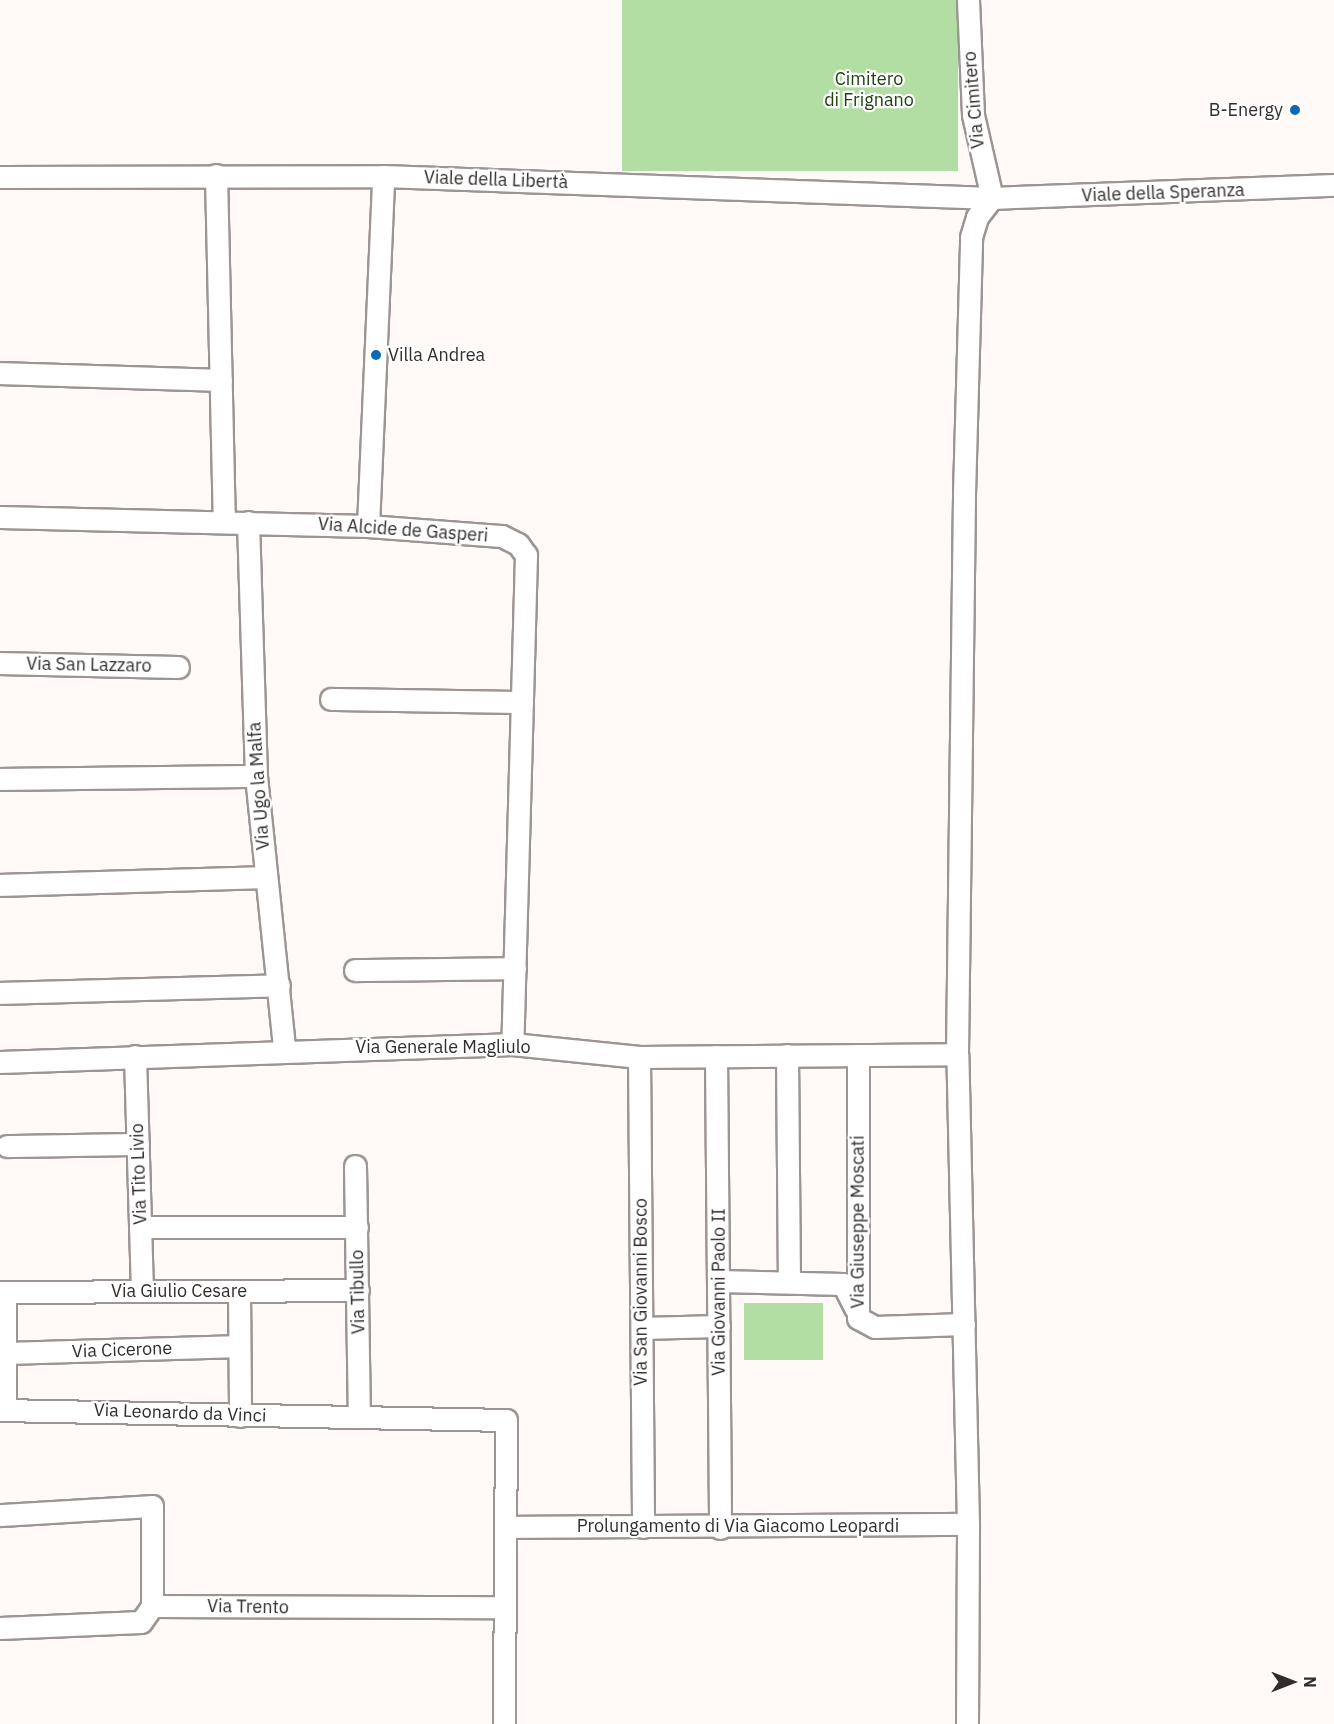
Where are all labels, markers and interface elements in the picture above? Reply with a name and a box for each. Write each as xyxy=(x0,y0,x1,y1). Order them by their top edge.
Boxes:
street label: Via Cimitero xyxy=(959,50,989,150)
park label: Cimitero di Frignano xyxy=(824,69,914,112)
place label: B-Energy xyxy=(1209,99,1283,121)
marker: B-Energy xyxy=(1288,103,1302,117)
street label: Viale della Libertà xyxy=(423,167,569,193)
street label: Viale della Speranza xyxy=(1081,179,1245,207)
place label: Villa Andrea xyxy=(388,344,485,366)
marker: Villa Andrea xyxy=(369,348,383,362)
street label: Via Alcide de Gasperi xyxy=(317,513,489,547)
street label: Via San Lazzaro xyxy=(26,653,152,677)
street label: Via Ugo la Malfa xyxy=(244,721,274,851)
street label: Via Generale Magliulo xyxy=(355,1036,531,1058)
street label: Via Tito Livio xyxy=(126,1123,152,1225)
street label: Via Giuseppe Moscati xyxy=(847,1135,869,1309)
street label: Via San Giovanni Bosco xyxy=(630,1198,652,1386)
street label: Via Giovanni Paolo II xyxy=(708,1208,730,1376)
street label: Via Tibullo xyxy=(346,1250,370,1334)
street label: Via Giulio Cesare xyxy=(111,1280,247,1302)
street label: Via Cicerone xyxy=(71,1337,173,1363)
street label: Via Leonardo da Vinci xyxy=(93,1399,267,1427)
street label: Prolungamento di Via Giacomo Leopardi xyxy=(577,1515,899,1537)
street label: Via Trento xyxy=(207,1595,289,1619)
north arrow xyxy=(1262,1652,1322,1712)
text: N xyxy=(1300,1676,1320,1688)

